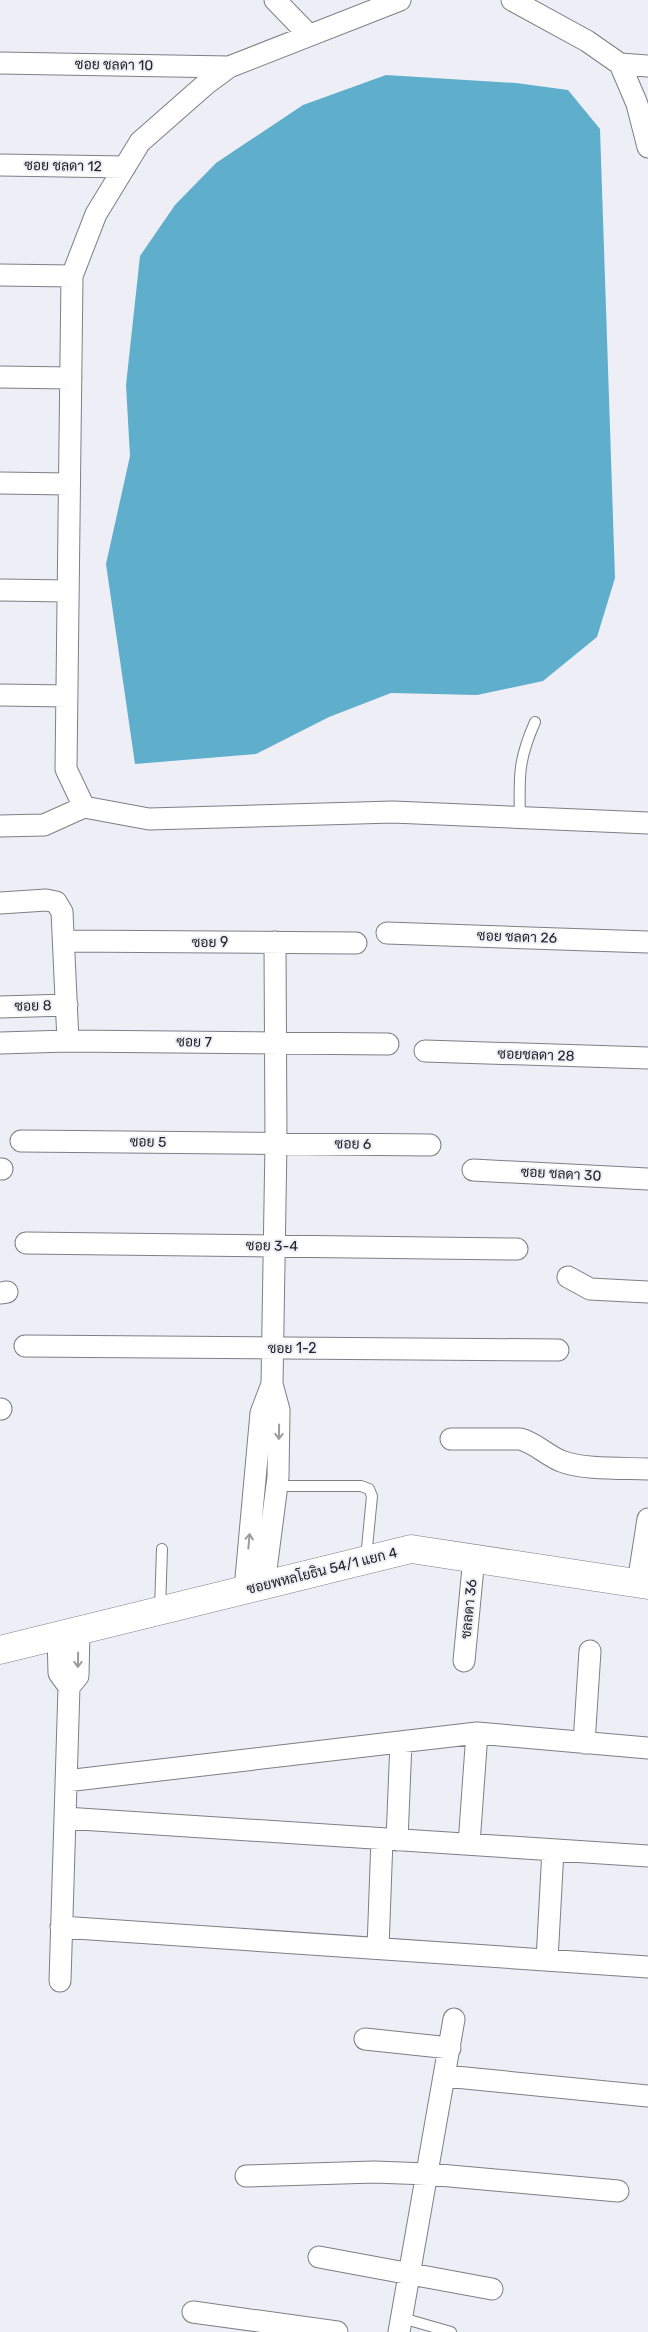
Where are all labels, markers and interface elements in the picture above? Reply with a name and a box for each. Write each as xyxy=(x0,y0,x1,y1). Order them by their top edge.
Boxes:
street label: ซอย ชลดา 10 xyxy=(75,56,153,74)
street label: ซอย ชลดา 12 xyxy=(24,157,102,175)
street label: ซอย ชลดา 26 xyxy=(477,927,557,947)
street label: ซอย 9 xyxy=(192,934,228,951)
street label: ซอย 8 xyxy=(14,997,52,1015)
street label: ซอย 7 xyxy=(176,1033,212,1051)
street label: ซอยชลดา 28 xyxy=(497,1045,575,1065)
street label: ซอย 5 xyxy=(130,1133,166,1151)
street label: ซอย 6 xyxy=(334,1135,372,1153)
street label: ซอย ชลดา 30 xyxy=(520,1163,602,1185)
street label: ซอย 3-4 xyxy=(246,1237,299,1255)
street label: ซอย 1-2 xyxy=(268,1340,316,1357)
one-way arrow xyxy=(274,1423,284,1439)
one-way arrow xyxy=(245,1533,254,1549)
street label: ซอยพหลโยธิน 54/1 แยก 4 xyxy=(245,1544,399,1598)
street label: ชลลดา 36 xyxy=(457,1578,481,1640)
one-way arrow xyxy=(73,1652,83,1668)

